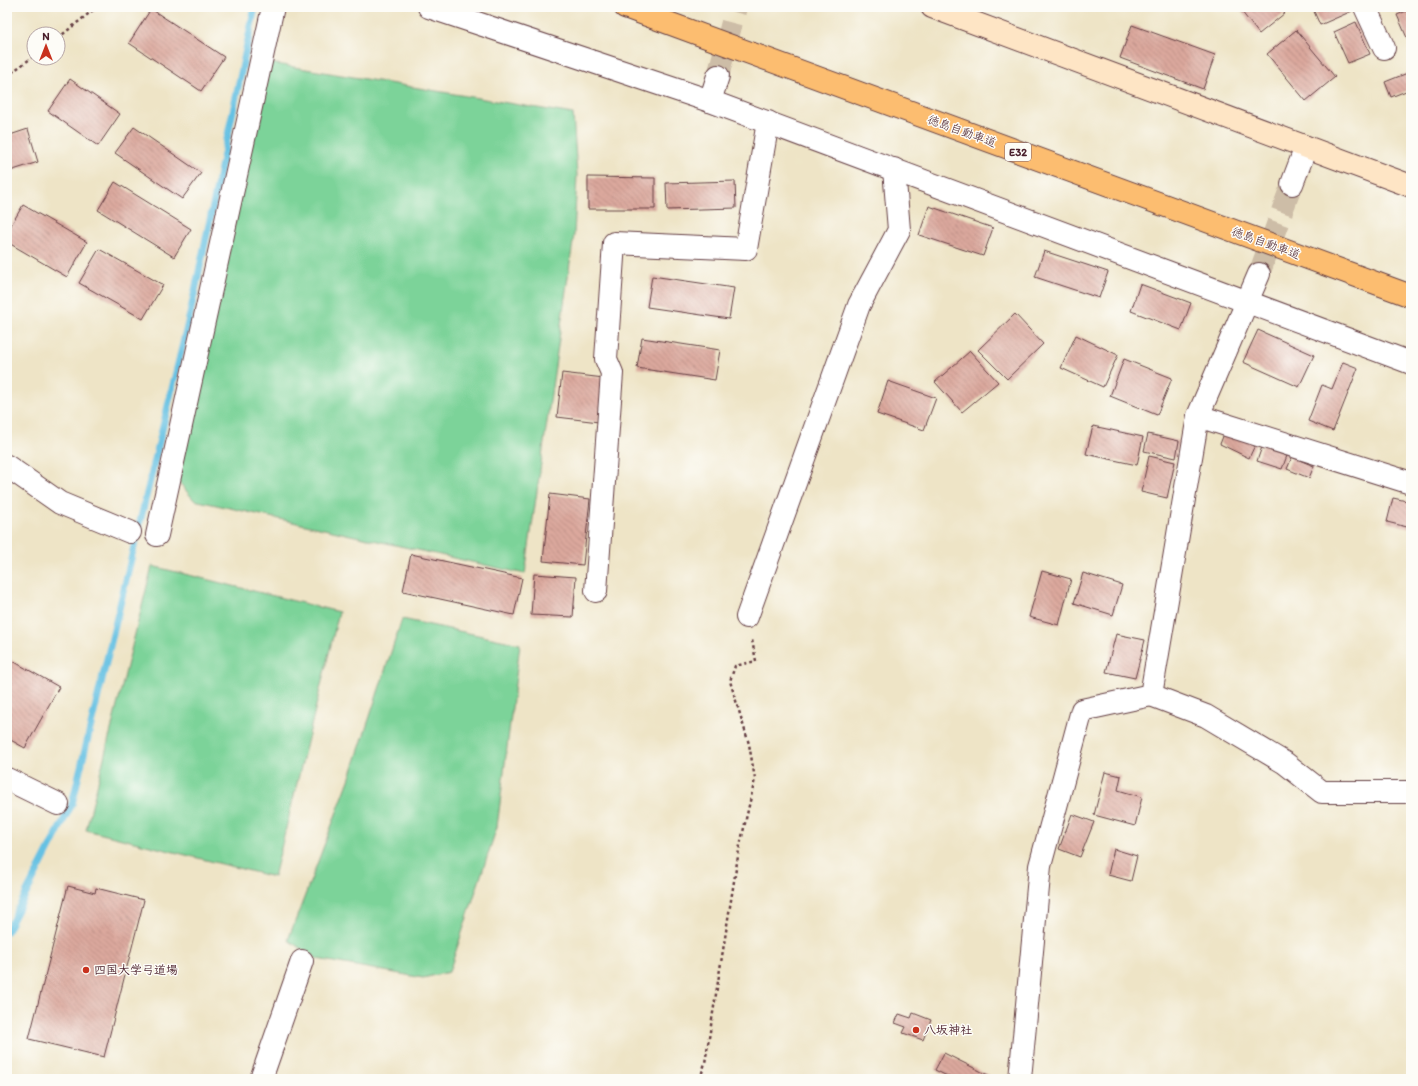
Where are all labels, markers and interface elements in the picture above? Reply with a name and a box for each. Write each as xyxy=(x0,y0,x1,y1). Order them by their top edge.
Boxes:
north arrow xyxy=(26,26,66,66)
text: N xyxy=(42,30,50,43)
street label: 徳島自動車道 xyxy=(926,112,998,150)
road number: E32 xyxy=(1005,143,1031,161)
street label: 徳島自動車道 xyxy=(1230,224,1302,262)
place label: 四国大学弓道場 xyxy=(94,963,178,977)
marker: 四国大学弓道場 xyxy=(81,965,91,975)
place label: 八坂神社 xyxy=(924,1023,972,1037)
marker: 八坂神社 xyxy=(911,1025,921,1035)

